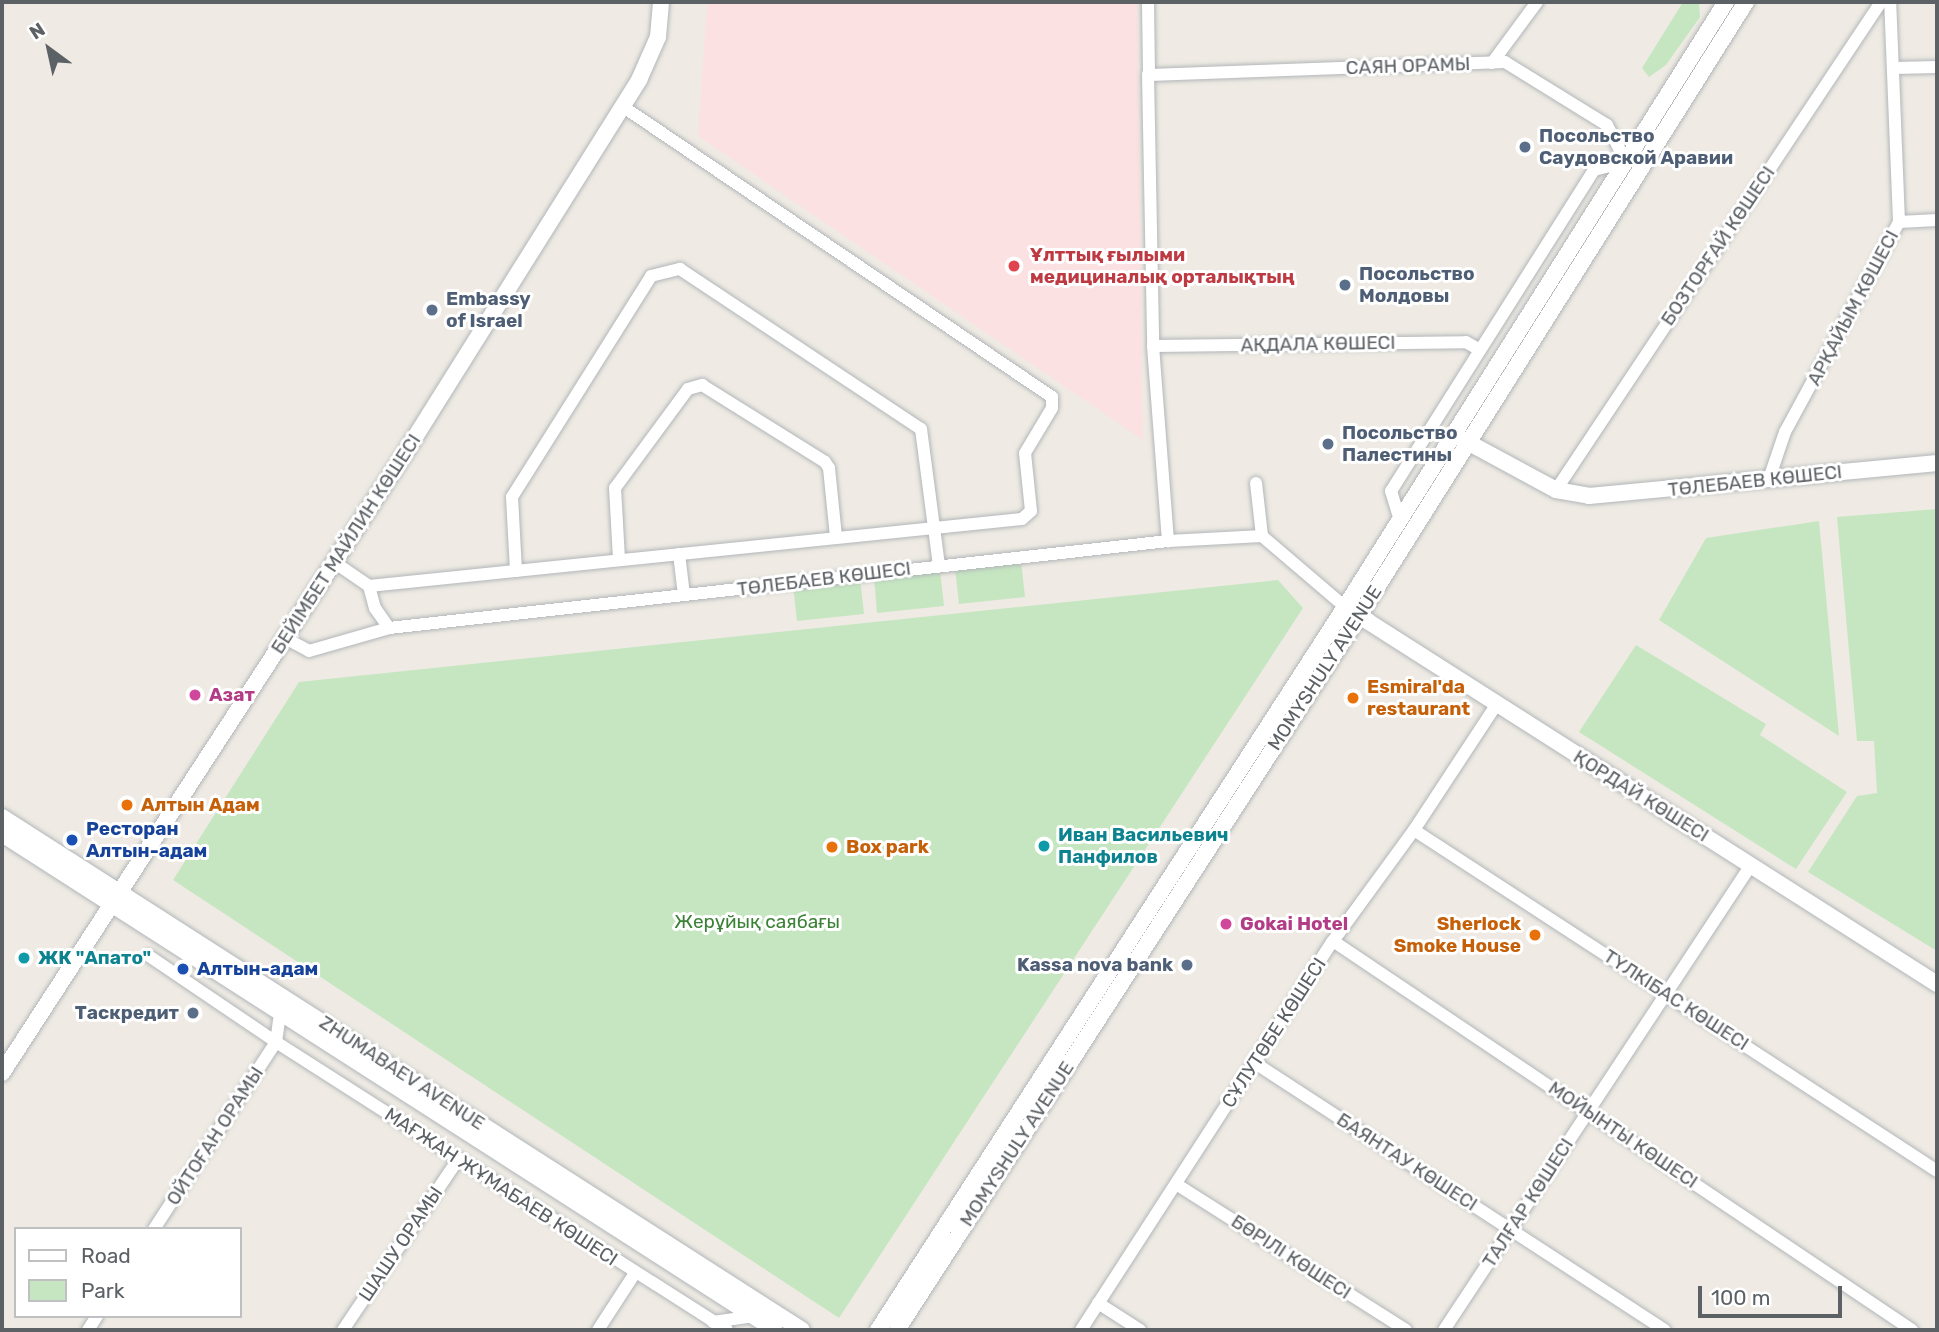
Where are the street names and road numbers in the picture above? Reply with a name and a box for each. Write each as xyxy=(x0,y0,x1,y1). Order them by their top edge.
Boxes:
street label: САЯН ОРАМЫ xyxy=(1345,52,1471,80)
street label: БОЗТОРҒАЙ КӨШЕСІ xyxy=(1656,162,1780,330)
street label: АРҚАЙЫМ КӨШЕСІ xyxy=(1802,227,1904,389)
street label: АҚДАЛА КӨШЕСІ xyxy=(1240,331,1396,357)
street label: БЕЙІМБЕТ МАЙЛИН КӨШЕСІ xyxy=(266,430,426,658)
street label: ТӨЛЕБАЕВ КӨШЕСІ xyxy=(1667,461,1843,501)
street label: ТӨЛЕБАЕВ КӨШЕСІ xyxy=(736,557,912,601)
street label: MOMYSHULY AVENUE xyxy=(1263,581,1387,755)
street label: ҚОРДАЙ КӨШЕСІ xyxy=(1569,745,1713,847)
street label: ТҮЛКІБАС КӨШЕСІ xyxy=(1599,945,1753,1055)
street label: СҰЛУТӨБЕ КӨШЕСІ xyxy=(1217,954,1331,1112)
street label: ZHUMABAEV AVENUE xyxy=(315,1011,489,1135)
street label: MOMYSHULY AVENUE xyxy=(955,1057,1079,1231)
street label: ОЙТОҒАН ОРАМЫ xyxy=(162,1062,268,1210)
street label: МОЙЫНТЫ КӨШЕСІ xyxy=(1544,1077,1702,1193)
street label: МАҒЖАН ЖҰМАБАЕВ КӨШЕСІ xyxy=(380,1103,622,1271)
street label: БАЯНТАУ КӨШЕСІ xyxy=(1332,1108,1482,1216)
street label: ТАЛҒАР КӨШЕСІ xyxy=(1478,1134,1578,1272)
street label: ШАШУ ОРАМЫ xyxy=(354,1182,448,1306)
street label: БӨРІЛІ КӨШЕСІ xyxy=(1227,1210,1355,1304)

